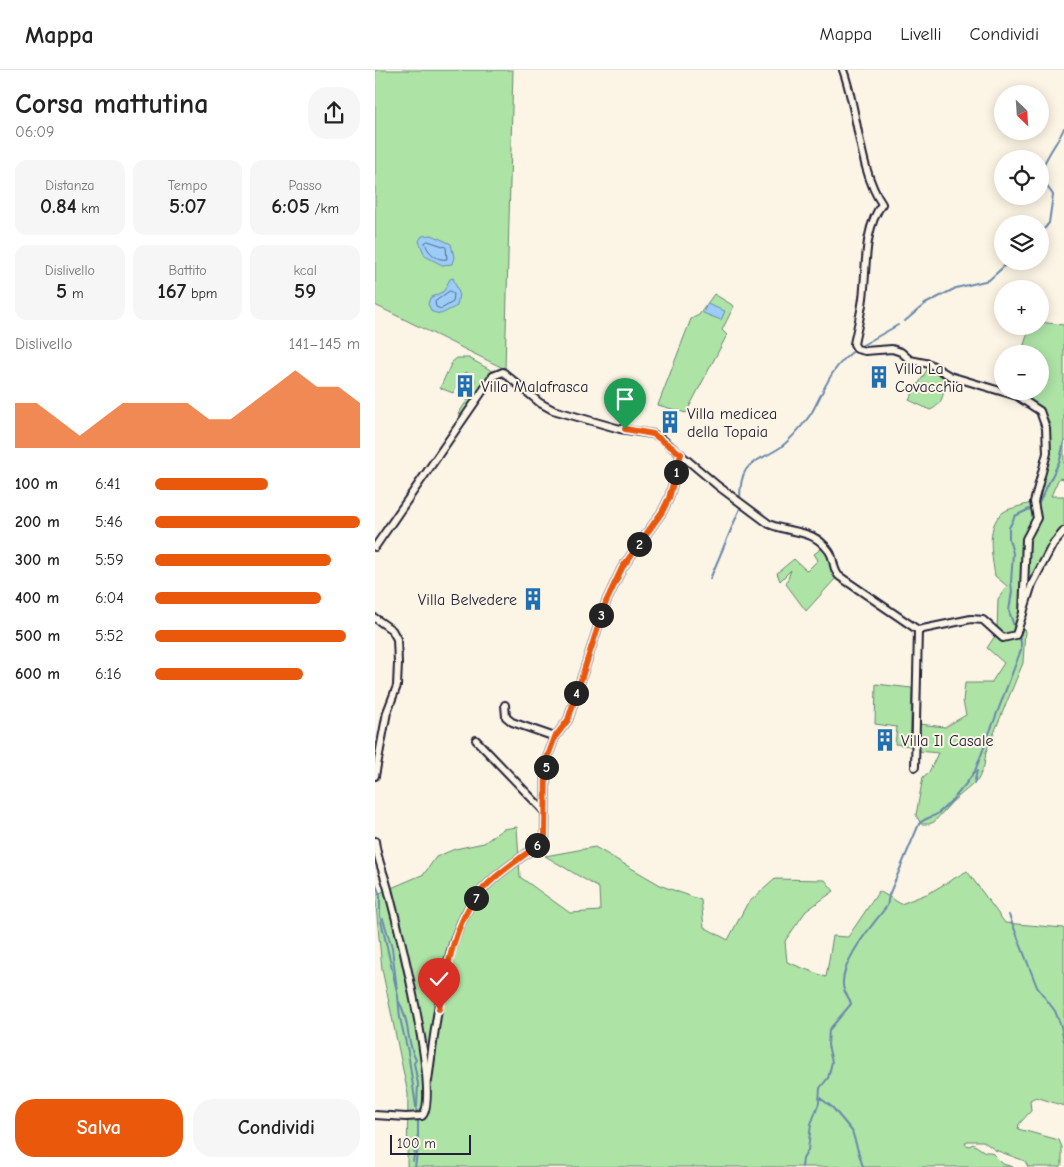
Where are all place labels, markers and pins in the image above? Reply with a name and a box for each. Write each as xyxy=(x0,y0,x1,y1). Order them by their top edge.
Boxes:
place label: Villa La Covacchia xyxy=(895,360,964,396)
building icon: Villa La Covacchia xyxy=(866,364,892,390)
building icon: Villa Malafrasca xyxy=(452,373,478,399)
place label: Villa Malafrasca xyxy=(481,378,589,396)
pin xyxy=(604,378,646,429)
place label: Villa medicea della Topaia xyxy=(687,405,777,441)
building icon: Villa medicea della Topaia xyxy=(657,409,683,435)
pin: 1 xyxy=(663,460,689,484)
pin: 2 xyxy=(627,532,651,556)
building icon: Villa Belvedere xyxy=(520,586,546,612)
place label: Villa Belvedere xyxy=(418,591,517,609)
pin: 3 xyxy=(589,602,613,628)
pin: 4 xyxy=(563,680,589,706)
building icon: Villa Il Casale xyxy=(872,727,898,753)
place label: Villa Il Casale xyxy=(901,732,993,750)
pin: 5 xyxy=(533,754,559,780)
pin: 6 xyxy=(525,832,549,858)
pin: 7 xyxy=(463,886,489,910)
pin xyxy=(418,958,460,1009)

